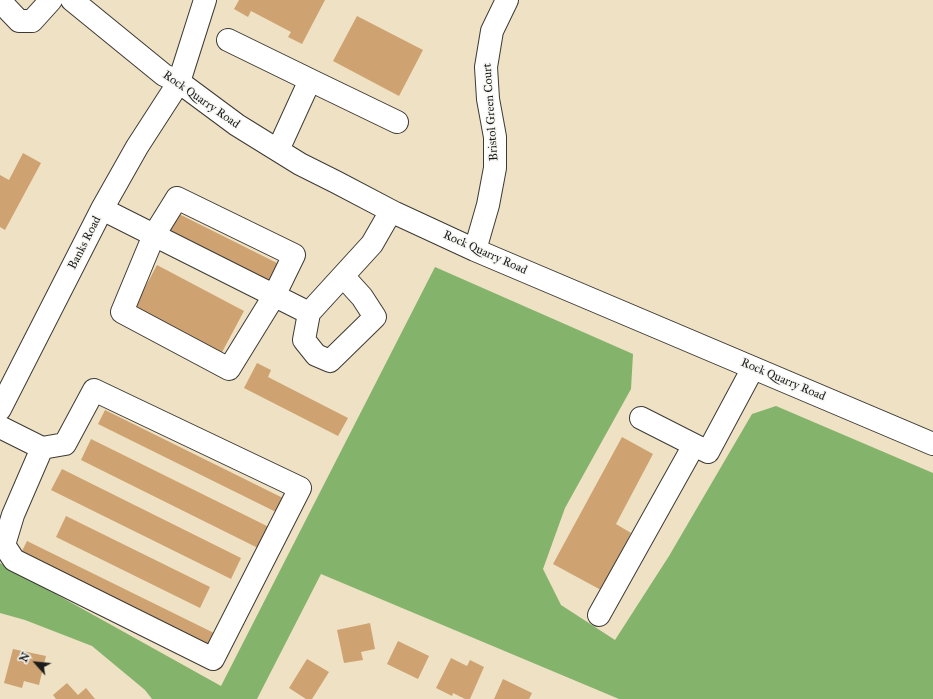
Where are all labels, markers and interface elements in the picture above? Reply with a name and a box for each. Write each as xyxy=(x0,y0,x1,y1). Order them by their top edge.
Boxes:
street label: Bristol Green Court xyxy=(480,63,502,161)
street label: Rock Quarry Road xyxy=(160,68,242,132)
street label: Banks Road xyxy=(66,214,104,272)
street label: Rock Quarry Road xyxy=(441,228,529,278)
street label: Rock Quarry Road xyxy=(739,356,827,404)
north arrow xyxy=(16,643,56,683)
text: N xyxy=(17,650,33,664)

